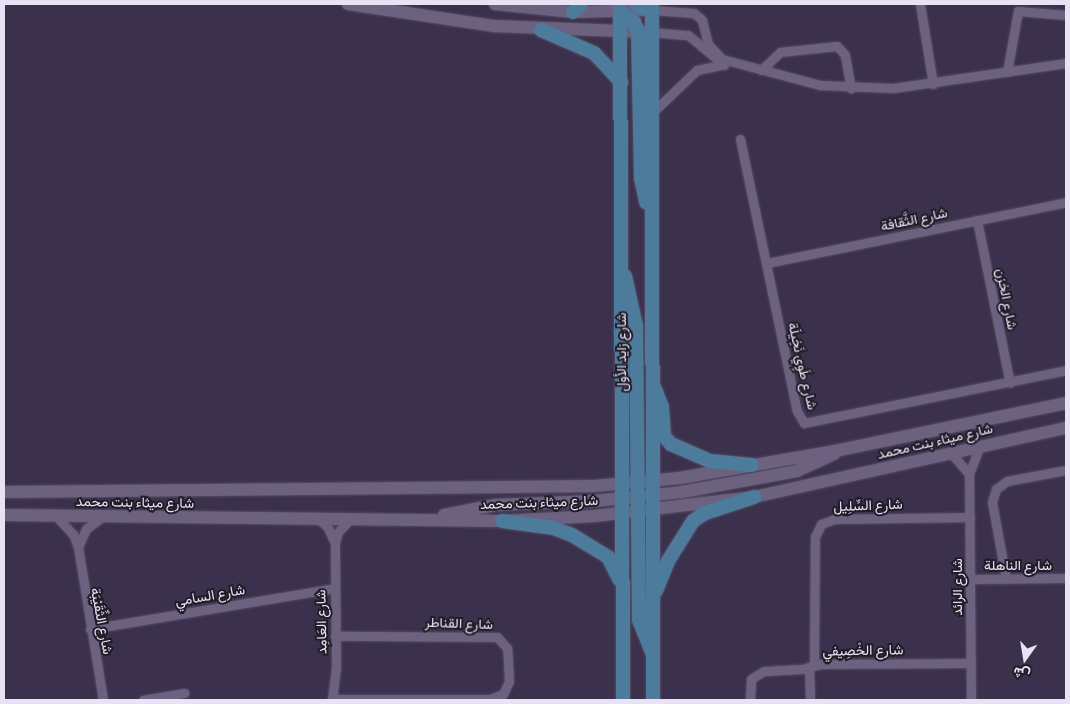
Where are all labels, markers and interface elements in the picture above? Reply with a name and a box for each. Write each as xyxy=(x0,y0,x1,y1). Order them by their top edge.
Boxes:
street label: شارع الثَّقافة xyxy=(879,204,949,234)
street label: شارع الخزن xyxy=(993,267,1021,331)
street label: شارع زايد الأول xyxy=(613,312,629,392)
street label: شارع طَوِي نَخِيلَة xyxy=(785,321,821,411)
street label: شارع ميثاء بنت محمد xyxy=(876,420,994,462)
street label: شارع ميثاء بنت محمد xyxy=(480,492,598,512)
street label: شارع ميثاء بنت محمد xyxy=(76,493,194,511)
street label: شارع السِّلِيل xyxy=(833,495,903,515)
street label: شارع الناهلة xyxy=(984,557,1052,573)
street label: شارع الرائد xyxy=(949,558,965,616)
street label: شارع السامي xyxy=(174,581,246,609)
street label: شارع الثِّقَيْبَة xyxy=(87,586,117,656)
street label: شارع العَامِد xyxy=(312,589,330,655)
street label: شارع القناطر xyxy=(425,613,493,633)
north arrow xyxy=(1000,634,1050,684)
street label: شارع الخْصِيفي xyxy=(822,641,904,659)
text: ش xyxy=(1011,664,1032,684)

